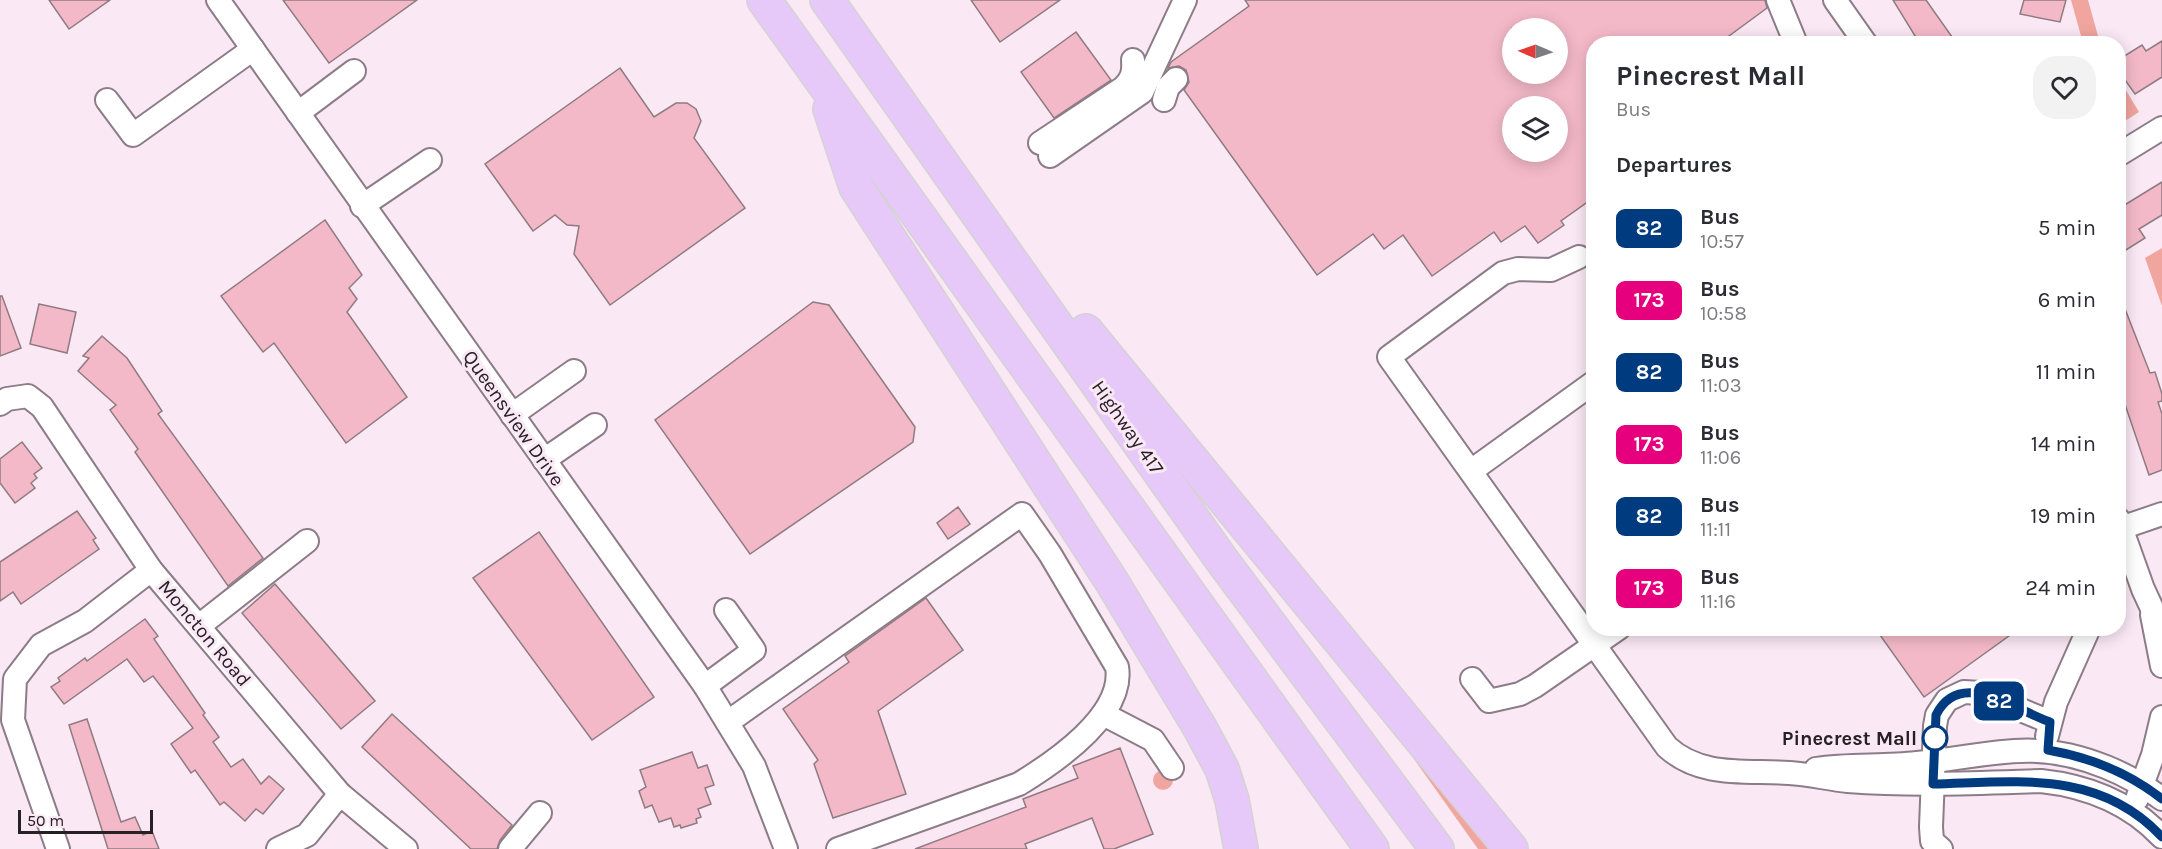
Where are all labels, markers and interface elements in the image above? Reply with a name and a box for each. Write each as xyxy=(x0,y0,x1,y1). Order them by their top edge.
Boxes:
north arrow xyxy=(1502,18,1568,84)
map controls xyxy=(1502,18,1568,162)
button: heart xyxy=(2033,56,2096,119)
text: Pinecrest Mall xyxy=(1616,59,1805,92)
button: layers xyxy=(1502,96,1568,162)
text: Bus xyxy=(1616,98,1651,121)
text: Departures xyxy=(1616,152,1732,178)
text: Bus xyxy=(1700,204,1740,230)
text: 5 min xyxy=(2038,215,2096,241)
text: 82 xyxy=(1636,216,1662,240)
text: 10:57 xyxy=(1700,230,1744,253)
text: Bus xyxy=(1700,276,1740,302)
text: 6 min xyxy=(2038,287,2096,313)
text: 173 xyxy=(1634,288,1665,312)
text: 10:58 xyxy=(1700,302,1747,325)
street label: Queensview Drive xyxy=(458,346,569,491)
text: Bus xyxy=(1700,348,1740,374)
text: 11 min xyxy=(2036,359,2096,385)
text: 82 xyxy=(1636,360,1662,384)
text: 11:03 xyxy=(1700,374,1742,397)
street label: Highway 417 xyxy=(1087,376,1169,479)
text: Bus xyxy=(1700,420,1740,446)
text: 14 min xyxy=(2031,431,2096,457)
text: 173 xyxy=(1634,432,1665,456)
text: 11:06 xyxy=(1700,446,1741,469)
text: Bus xyxy=(1700,492,1740,518)
text: 19 min xyxy=(2030,503,2096,529)
text: 82 xyxy=(1636,504,1662,528)
text: 11:11 xyxy=(1700,518,1731,541)
text: Bus xyxy=(1700,564,1740,590)
text: 24 min xyxy=(2025,575,2096,601)
street label: Moncton Road xyxy=(154,576,256,691)
text: 173 xyxy=(1634,576,1665,600)
text: 11:16 xyxy=(1700,590,1736,613)
line badge: 82 xyxy=(1972,682,2026,720)
text: 82 xyxy=(1986,689,2012,713)
marker: Pinecrest Mall xyxy=(1922,725,1948,751)
place label: Pinecrest Mall xyxy=(1782,727,1917,750)
scale bar xyxy=(18,807,153,834)
text: 50 m xyxy=(27,811,64,830)

